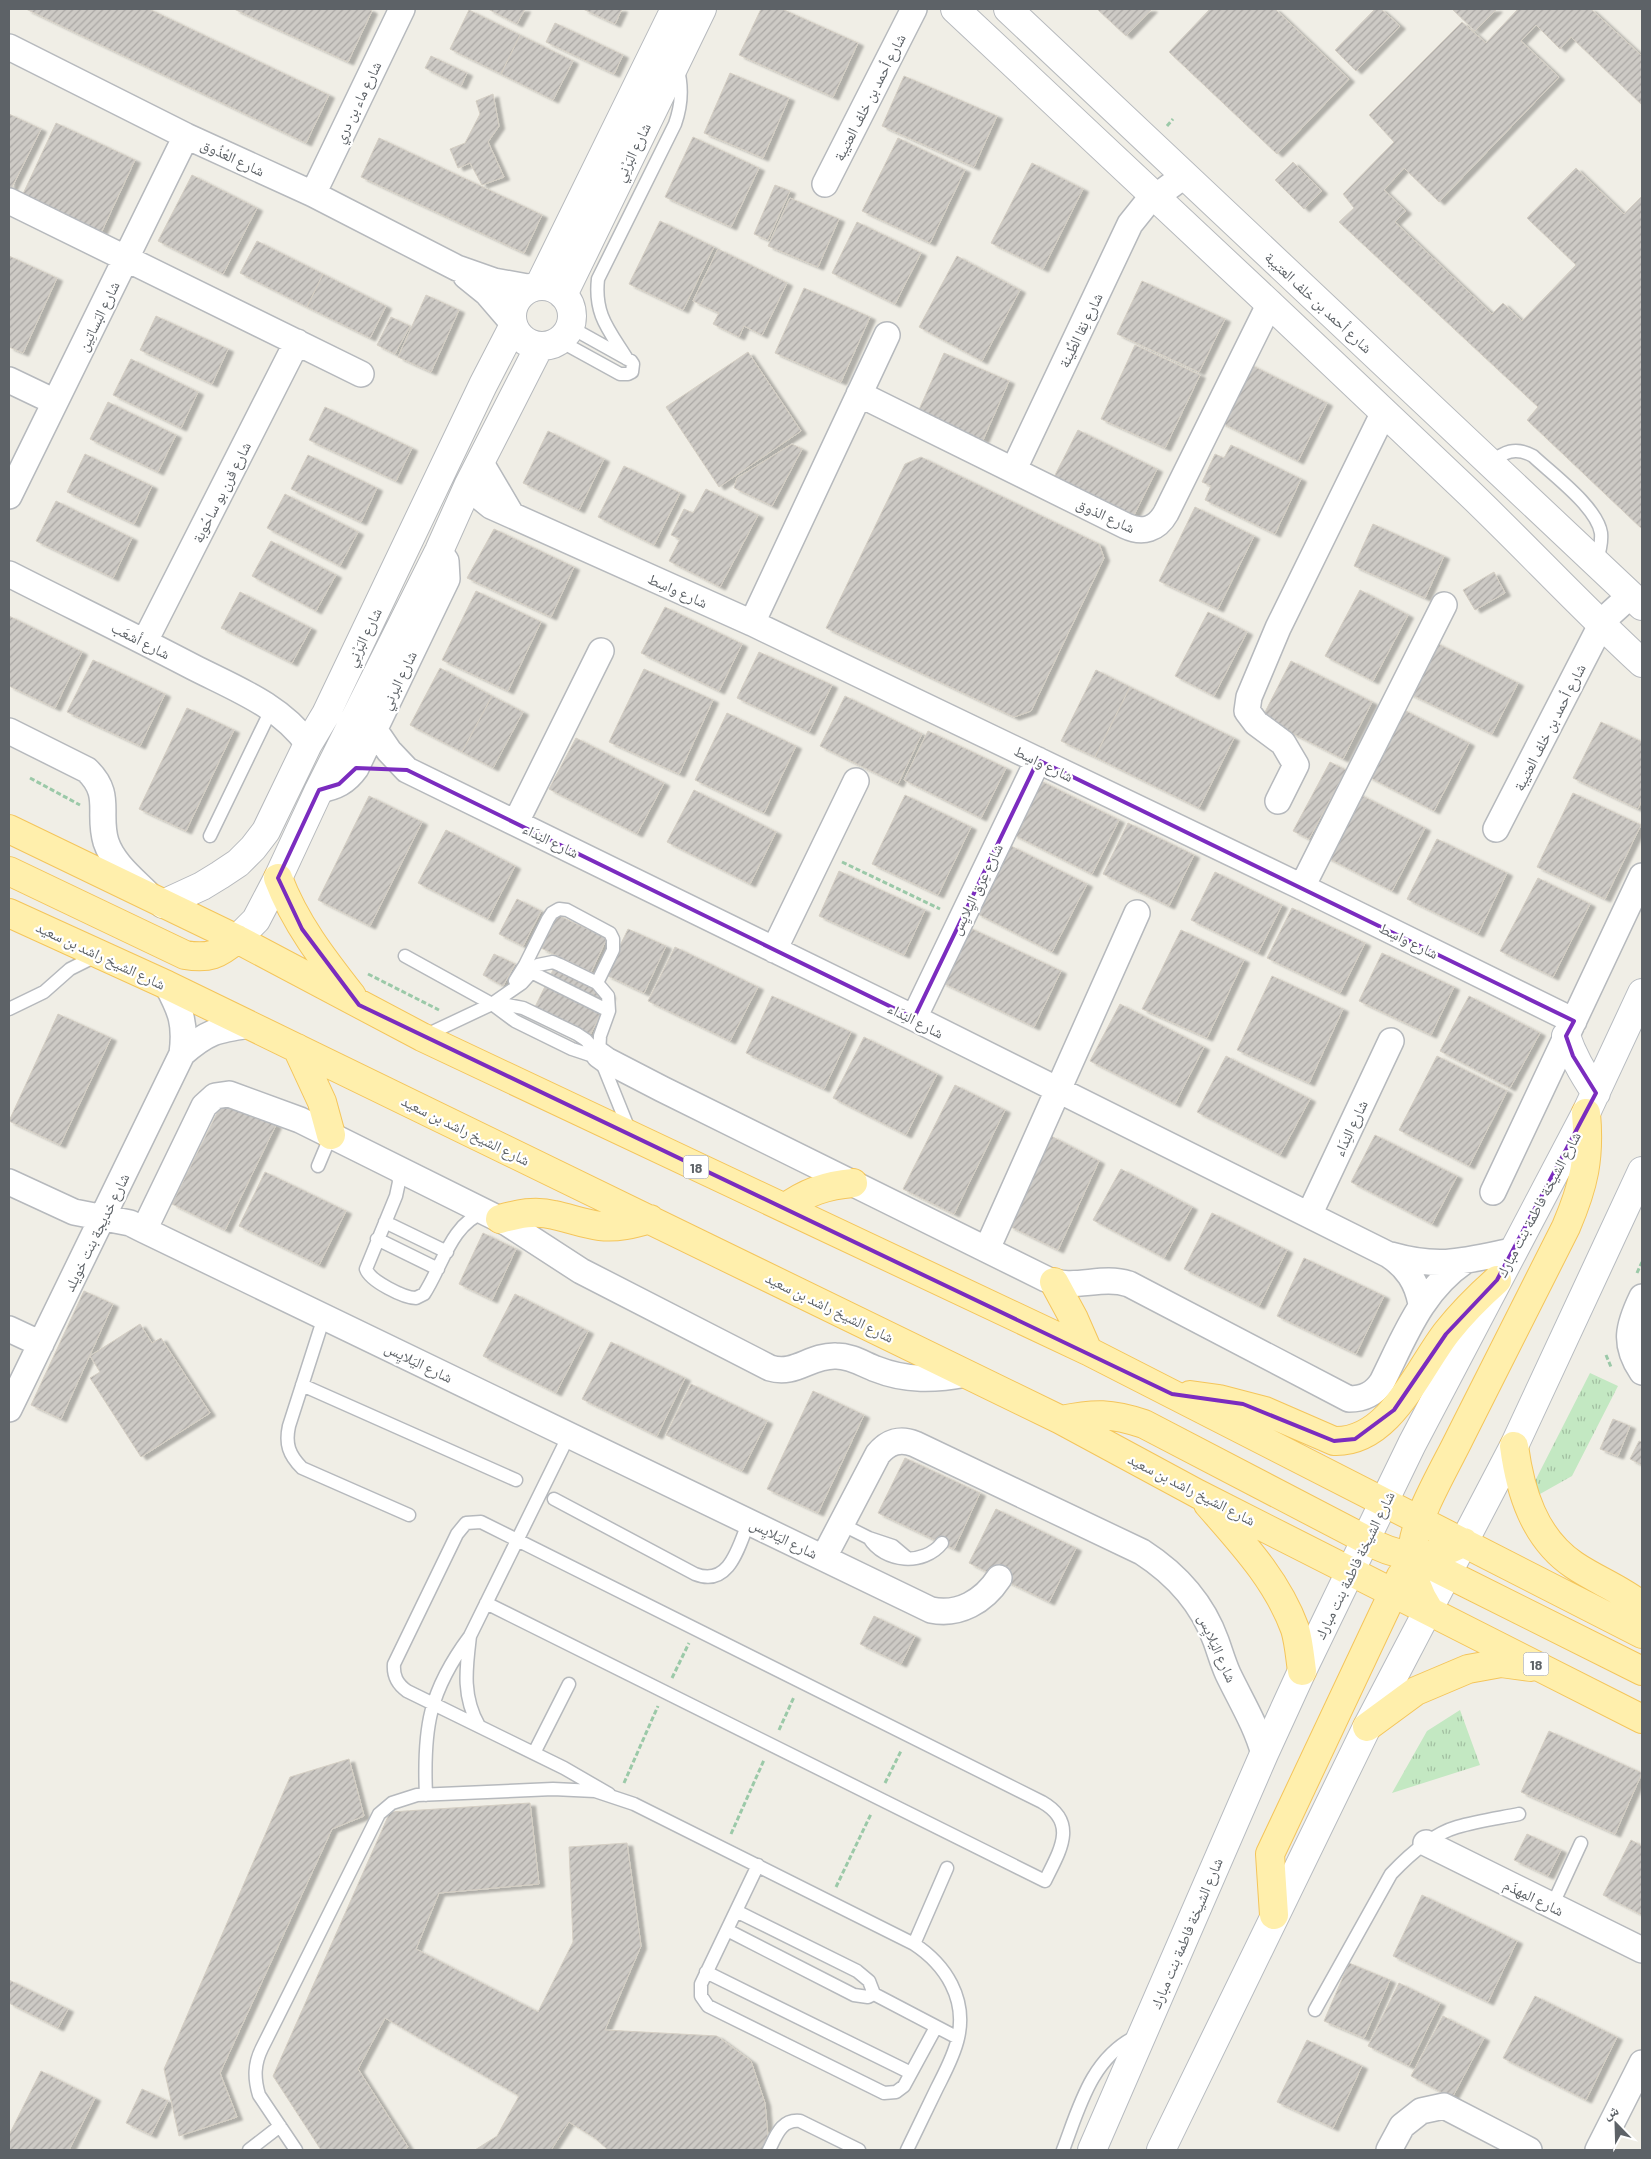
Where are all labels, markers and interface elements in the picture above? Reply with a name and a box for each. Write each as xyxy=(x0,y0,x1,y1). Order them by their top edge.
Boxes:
street label: شارع أحمد بن خلف العتيبة xyxy=(829,30,911,164)
street label: شارع ماء بن دري xyxy=(329,58,388,148)
street label: شارع البَرْنِي xyxy=(610,120,657,186)
street label: شارع العُذُوق xyxy=(197,134,268,181)
street label: شارع أحمد بن خلف العتيبة xyxy=(1260,248,1377,358)
street label: شارع البَساتِين xyxy=(73,278,125,355)
street label: شارع نِقا الطِّينة xyxy=(1054,290,1108,371)
street label: شارع قرن بو ساحُوبة xyxy=(188,438,256,546)
street label: شارع الذوق xyxy=(1073,494,1138,538)
street label: شارع واسِط xyxy=(644,569,711,613)
street label: شارع البَرْنِي xyxy=(341,605,388,671)
street label: شارع أشعَب xyxy=(108,618,173,664)
street label: شارع البرني xyxy=(376,648,423,714)
street label: شارع أحمد بن خلف العتيبة xyxy=(1509,660,1591,794)
street label: شارع واسِط xyxy=(1011,741,1077,787)
street label: شارع النِدَاء xyxy=(519,819,582,863)
street label: شارع عِرق اليِلايِس xyxy=(946,840,1009,939)
street label: شارع الشيخ راشد بن سعيد xyxy=(33,917,169,995)
street label: شارع واسِط xyxy=(1376,918,1442,964)
street label: شارع النِدَاء xyxy=(884,998,947,1043)
street label: شارع الشيخ راشد بن سعيد xyxy=(398,1091,533,1171)
street label: شارع النِدَاء xyxy=(1329,1097,1373,1160)
street label: شارع الشيخة فاطمة بنت مبارك xyxy=(1492,1128,1586,1281)
road number: 18 xyxy=(684,1156,708,1178)
street label: شارع خديجة بنت خويلد xyxy=(60,1170,134,1295)
street label: شارع الشيخ راشد بن سعيد xyxy=(762,1268,897,1348)
street label: شارع اليَلايِس xyxy=(381,1338,456,1389)
street label: شارع الشيخ راشد بن سعيد xyxy=(1124,1449,1259,1531)
street label: شارع الشيخة فاطمة بنت مبارك xyxy=(1310,1488,1400,1643)
street label: شارع اليَلايِس xyxy=(746,1514,821,1565)
street label: شارع اليَلايِس xyxy=(1192,1611,1241,1686)
road number: 18 xyxy=(1524,1652,1548,1676)
street label: شارع الشيخة فاطمة بنت مبارك xyxy=(1146,1855,1228,2012)
street label: شارع المِهذَم xyxy=(1500,1875,1567,1921)
north arrow xyxy=(1591,2099,1641,2149)
text: ش xyxy=(1601,2101,1621,2123)

